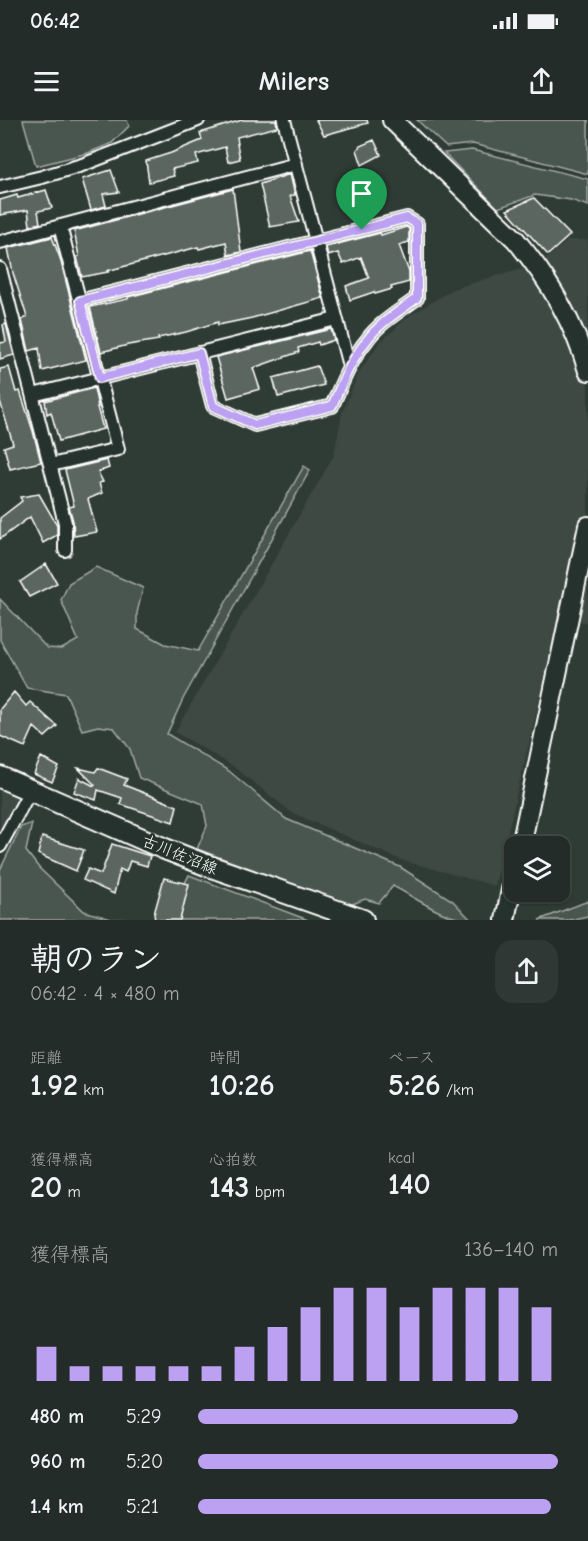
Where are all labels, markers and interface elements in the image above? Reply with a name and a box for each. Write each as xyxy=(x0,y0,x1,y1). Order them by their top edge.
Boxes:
text: 06:42 xyxy=(30,8,80,34)
icon: menu xyxy=(30,65,63,98)
icon: share xyxy=(525,65,558,98)
text: Milers xyxy=(259,66,329,97)
pin xyxy=(336,168,387,230)
icon: arrive xyxy=(345,177,378,210)
street label: 古川佐沼線 xyxy=(139,832,220,878)
map controls xyxy=(504,836,570,902)
button: layers xyxy=(504,836,570,902)
text: 朝のラン xyxy=(30,940,162,978)
button: share xyxy=(495,940,558,1003)
text: 06:42 · 4 × 480 m xyxy=(30,982,180,1005)
text: 距離 xyxy=(30,1049,62,1067)
text: 時間 xyxy=(209,1049,241,1067)
text: ペース xyxy=(388,1049,435,1067)
text: 1.92 xyxy=(30,1068,78,1103)
text: 10:26 xyxy=(209,1068,275,1103)
text: 5:26 xyxy=(388,1068,441,1103)
text: km xyxy=(78,1081,104,1099)
text: /km xyxy=(441,1081,474,1099)
text: kcal xyxy=(388,1149,415,1167)
text: 獲得標高 xyxy=(30,1151,94,1169)
text: 心拍数 xyxy=(209,1151,257,1169)
text: 140 xyxy=(388,1167,431,1202)
text: 20 xyxy=(30,1170,62,1205)
text: 143 xyxy=(209,1170,249,1205)
text: m xyxy=(62,1183,81,1201)
text: bpm xyxy=(249,1183,285,1201)
text: 136–140 m xyxy=(464,1238,558,1261)
text: 獲得標高 xyxy=(30,1243,110,1266)
text: 480 m xyxy=(30,1405,84,1428)
text: 5:29 xyxy=(126,1405,162,1428)
text: 960 m xyxy=(30,1450,85,1473)
text: 5:20 xyxy=(126,1450,163,1473)
text: 1.4 km xyxy=(30,1495,84,1518)
text: 5:21 xyxy=(126,1495,159,1518)

